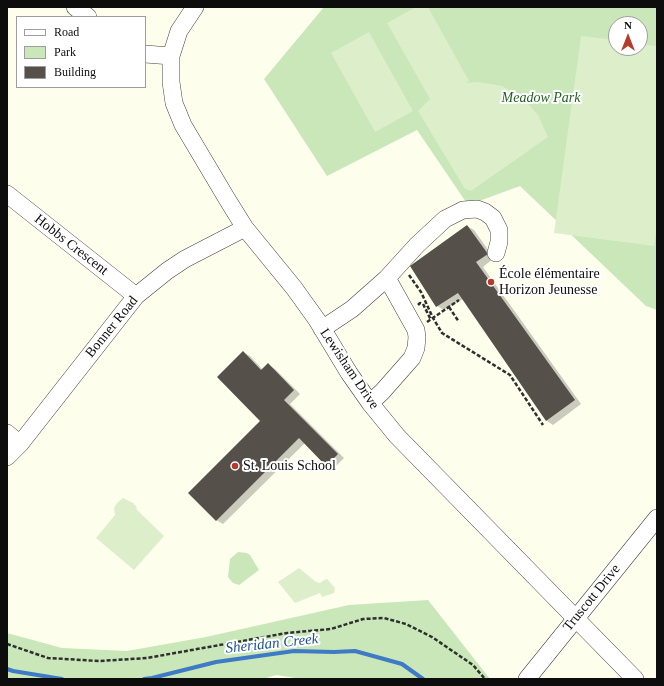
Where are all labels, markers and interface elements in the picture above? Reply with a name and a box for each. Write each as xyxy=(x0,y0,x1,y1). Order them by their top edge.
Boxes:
legend xyxy=(16,16,146,88)
north arrow xyxy=(608,16,648,56)
text: N xyxy=(624,19,632,31)
text: Road xyxy=(54,25,79,39)
text: Park xyxy=(54,45,76,59)
text: Building xyxy=(54,65,96,79)
park label: Meadow Park xyxy=(502,90,580,106)
street label: Hobbs Crescent xyxy=(31,211,111,279)
place label: École élémentaire Horizon Jeunesse xyxy=(499,266,600,298)
marker: École élémentaire Horizon Jeunesse xyxy=(486,277,496,287)
street label: Bonner Road xyxy=(82,293,142,361)
street label: Lewisham Drive xyxy=(316,325,382,413)
place label: St. Louis School xyxy=(243,458,336,474)
marker: St. Louis School xyxy=(230,461,240,471)
street label: Truscott Drive xyxy=(560,561,624,635)
water label: Sheridan Creek xyxy=(225,630,319,658)

